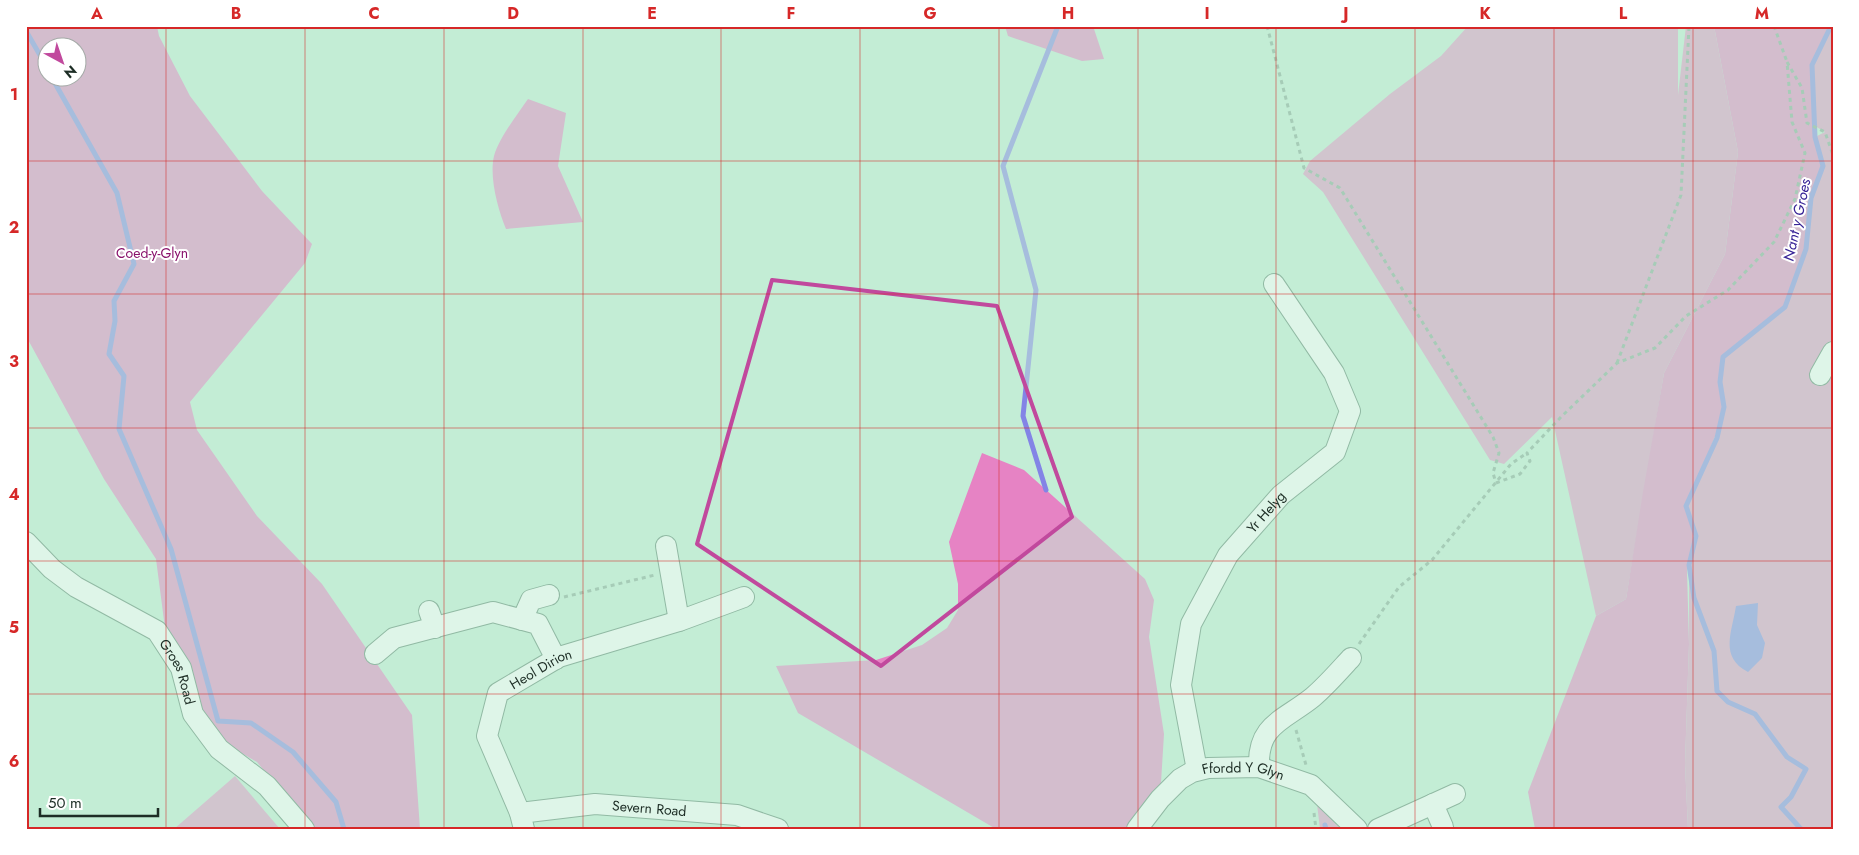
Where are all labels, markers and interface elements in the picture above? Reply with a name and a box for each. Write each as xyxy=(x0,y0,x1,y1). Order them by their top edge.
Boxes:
text: A xyxy=(90,2,103,25)
text: B xyxy=(231,2,241,25)
text: C xyxy=(368,2,380,25)
text: D xyxy=(507,2,519,25)
text: E xyxy=(647,2,657,25)
text: F xyxy=(787,2,795,25)
text: G xyxy=(923,2,937,25)
text: H xyxy=(1062,2,1074,25)
text: I xyxy=(1204,2,1210,25)
text: J xyxy=(1340,2,1349,25)
text: K xyxy=(1479,2,1491,25)
text: L xyxy=(1619,2,1628,25)
text: M xyxy=(1755,2,1769,25)
north arrow xyxy=(38,38,88,88)
text: N xyxy=(60,61,81,83)
text: 1 xyxy=(10,83,18,106)
water label: Nant y Groes xyxy=(1778,177,1816,263)
text: 2 xyxy=(9,216,19,239)
park label: Coed-y-Glyn xyxy=(116,243,188,263)
text: 3 xyxy=(9,350,19,373)
text: 4 xyxy=(8,483,20,506)
street label: Yr Helyg xyxy=(1242,487,1290,537)
text: 5 xyxy=(9,616,19,639)
street label: Groes Road xyxy=(155,635,200,707)
street label: Heol Dirion xyxy=(506,644,574,694)
text: 6 xyxy=(9,750,19,773)
street label: Ffordd Y Glyn xyxy=(1200,757,1287,785)
scale bar xyxy=(40,785,158,817)
text: 50 m xyxy=(48,792,82,814)
street label: Severn Road xyxy=(611,795,687,821)

